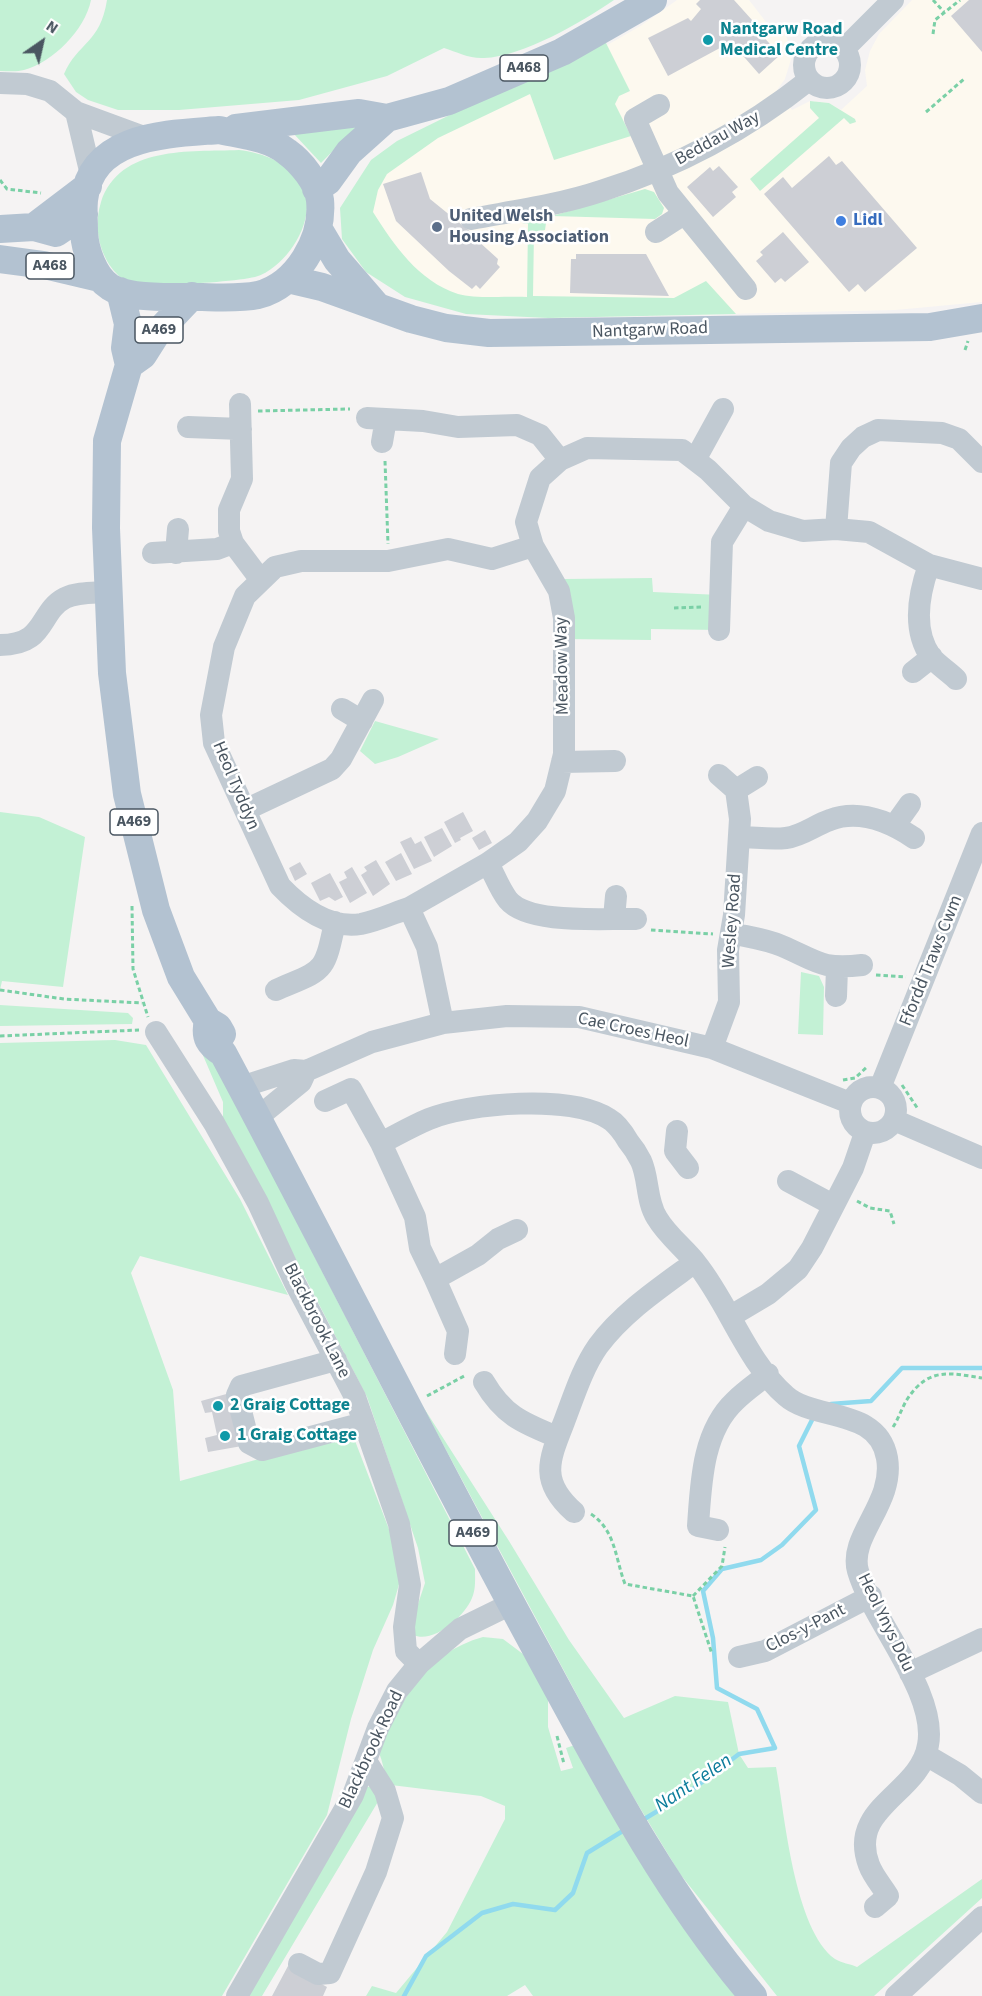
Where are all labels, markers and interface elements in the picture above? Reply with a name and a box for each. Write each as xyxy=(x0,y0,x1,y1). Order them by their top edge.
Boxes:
north arrow xyxy=(12,12,72,72)
text: N xyxy=(41,15,63,39)
place label: Nantgarw Road Medical Centre xyxy=(720,19,842,62)
marker: Nantgarw Road Medical Centre xyxy=(701,33,715,47)
road number: A468 xyxy=(500,55,548,81)
street label: Beddau Way xyxy=(672,107,764,171)
place label: United Welsh Housing Association xyxy=(449,206,609,248)
place label: Lidl xyxy=(853,210,883,232)
marker: Lidl xyxy=(834,214,848,228)
marker: United Welsh Housing Association xyxy=(430,220,444,234)
road number: A468 xyxy=(26,253,74,279)
road number: A469 xyxy=(135,317,183,343)
street label: Nantgarw Road xyxy=(592,318,708,344)
street label: Meadow Way xyxy=(551,617,575,715)
street label: Heol Tyddyn xyxy=(207,738,263,834)
road number: A469 xyxy=(110,809,158,835)
street label: Wesley Road xyxy=(719,873,747,969)
street label: Ffordd Traws Cwm xyxy=(896,892,968,1030)
street label: Cae Croes Heol xyxy=(575,1009,691,1053)
street label: Blackbrook Lane xyxy=(278,1260,354,1382)
place label: 2 Graig Cottage xyxy=(230,1395,350,1417)
marker: 2 Graig Cottage xyxy=(211,1399,225,1413)
place label: 1 Graig Cottage xyxy=(237,1425,357,1447)
marker: 1 Graig Cottage xyxy=(218,1429,232,1443)
road number: A469 xyxy=(449,1520,497,1546)
street label: Heol Ynys Ddu xyxy=(852,1570,918,1676)
street label: Clos-y-Pant xyxy=(763,1600,849,1658)
street label: Blackbrook Road xyxy=(335,1687,409,1813)
water label: Nant Felen xyxy=(651,1749,737,1819)

